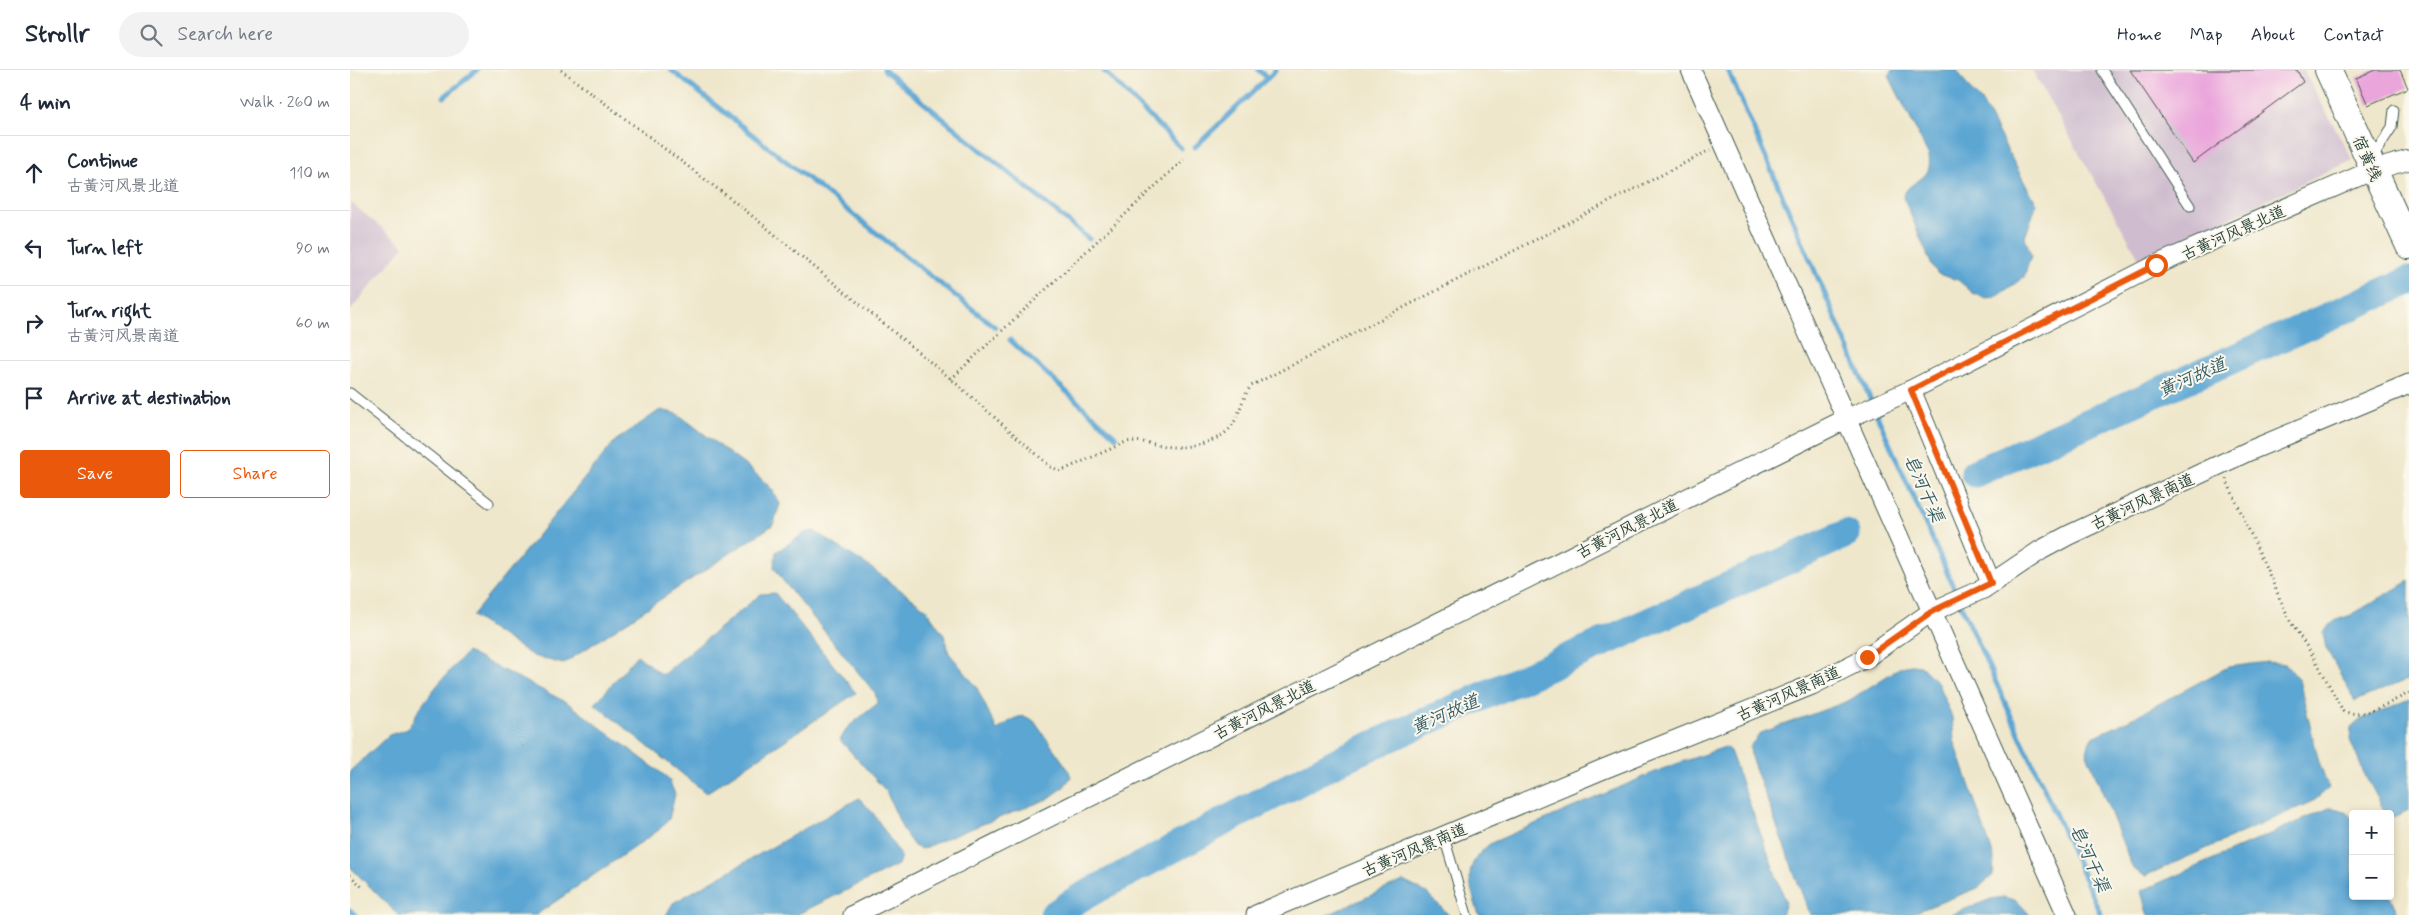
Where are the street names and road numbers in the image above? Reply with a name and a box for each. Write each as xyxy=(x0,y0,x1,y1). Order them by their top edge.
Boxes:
street label: 宿黄线 xyxy=(2347,132,2386,185)
street label: 古黄河风景北道 xyxy=(2178,201,2289,266)
street label: 古黄河风景南道 xyxy=(2087,469,2198,536)
street label: 古黄河风景北道 xyxy=(1573,495,1682,564)
street label: 古黄河风景南道 xyxy=(1733,662,1844,727)
street label: 古黄河风景北道 xyxy=(1210,676,1319,745)
street label: 古黄河风景南道 xyxy=(1359,819,1470,882)

